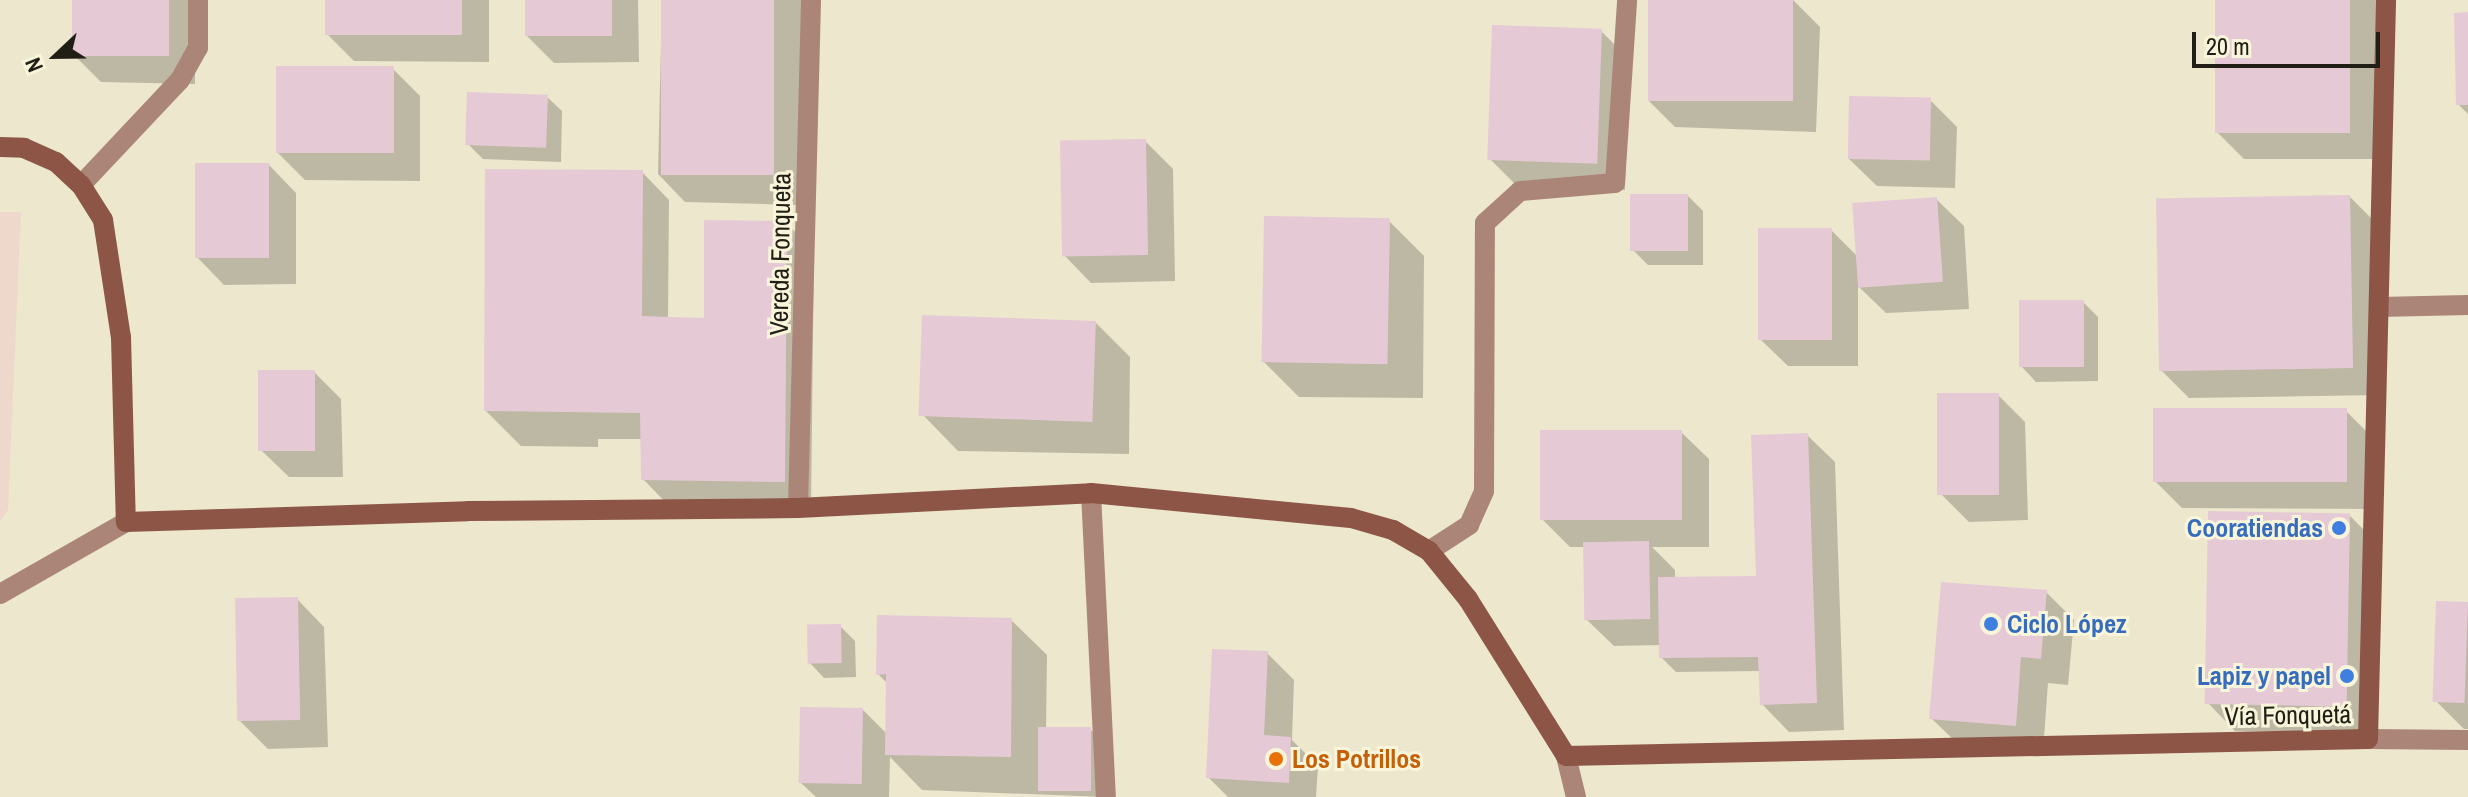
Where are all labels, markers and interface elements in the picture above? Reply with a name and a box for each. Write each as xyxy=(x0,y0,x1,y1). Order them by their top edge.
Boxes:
north arrow xyxy=(16,16,96,96)
scale bar xyxy=(2196,16,2384,66)
text: 20 m xyxy=(2206,30,2250,62)
text: N xyxy=(17,53,50,77)
street label: Vereda Fonqueta xyxy=(763,172,797,336)
place label: Cooratiendas xyxy=(2187,512,2323,544)
marker: Cooratiendas xyxy=(2330,519,2348,537)
place label: Ciclo López xyxy=(2007,608,2127,640)
marker: Ciclo López xyxy=(1982,615,2000,633)
place label: Lapiz y papel xyxy=(2197,660,2331,692)
marker: Lapiz y papel xyxy=(2338,667,2356,685)
street label: Vía Fonquetá xyxy=(2224,698,2352,732)
place label: Los Potrillos xyxy=(1292,743,1421,775)
marker: Los Potrillos xyxy=(1267,750,1285,768)

